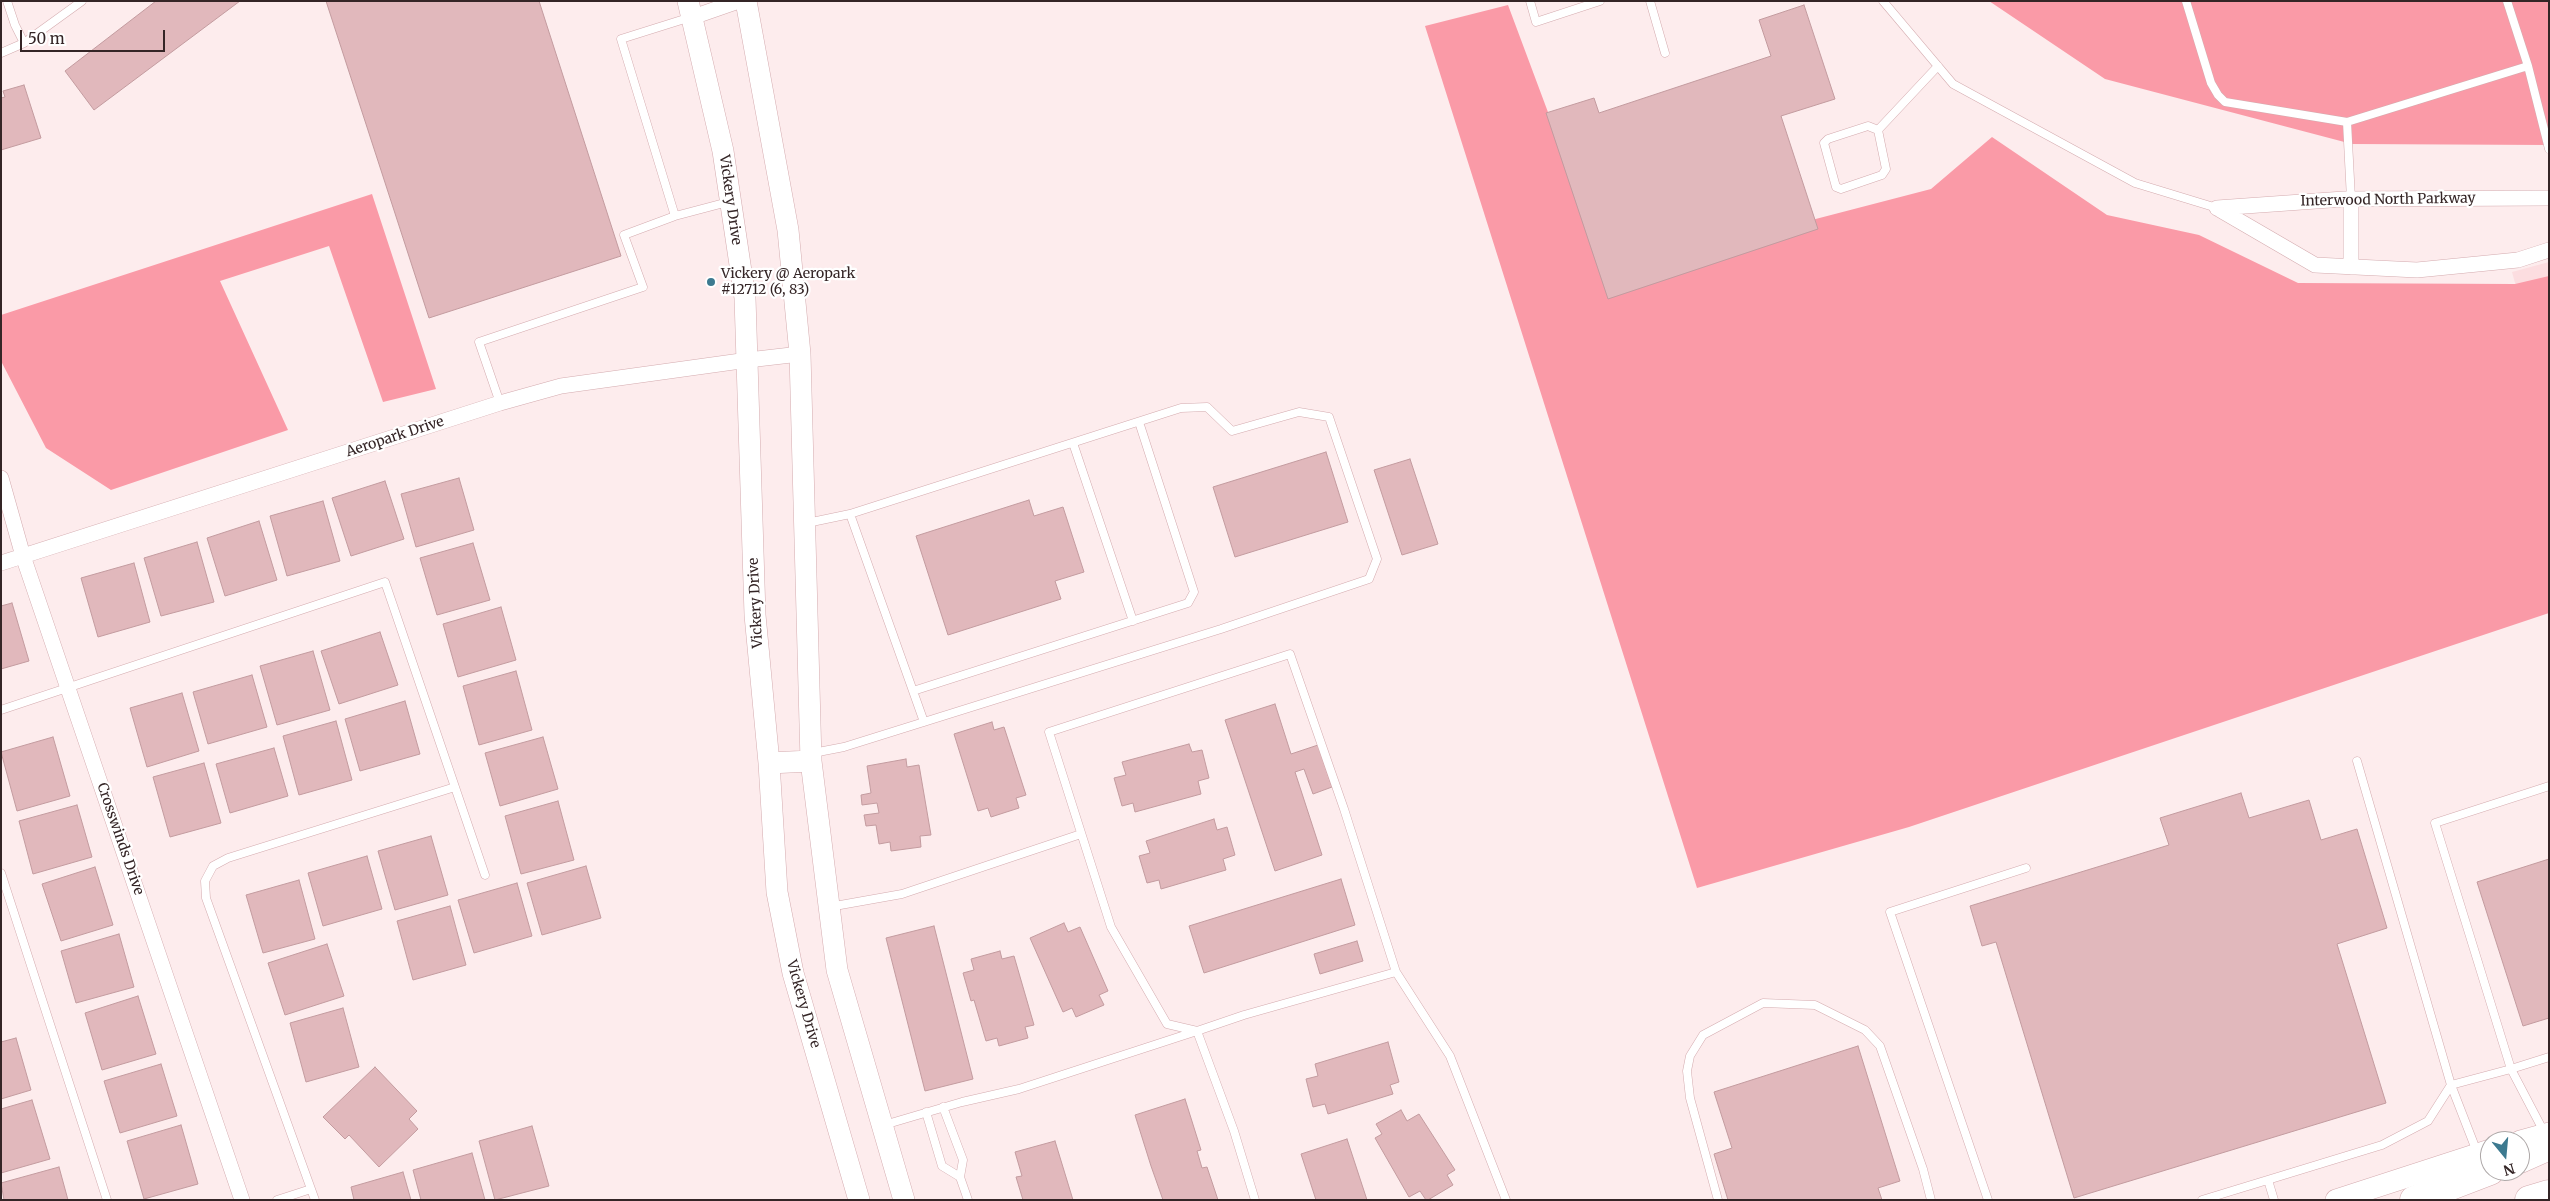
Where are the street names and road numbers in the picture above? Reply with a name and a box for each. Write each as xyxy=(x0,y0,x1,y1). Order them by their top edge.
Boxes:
street label: Vickery Drive xyxy=(715,154,745,246)
street label: Interwood North Parkway xyxy=(2300,190,2476,210)
street label: Aeropark Drive xyxy=(344,413,446,461)
street label: Vickery Drive xyxy=(745,557,767,649)
street label: Crosswinds Drive xyxy=(93,781,147,897)
street label: Vickery Drive xyxy=(782,958,824,1050)

